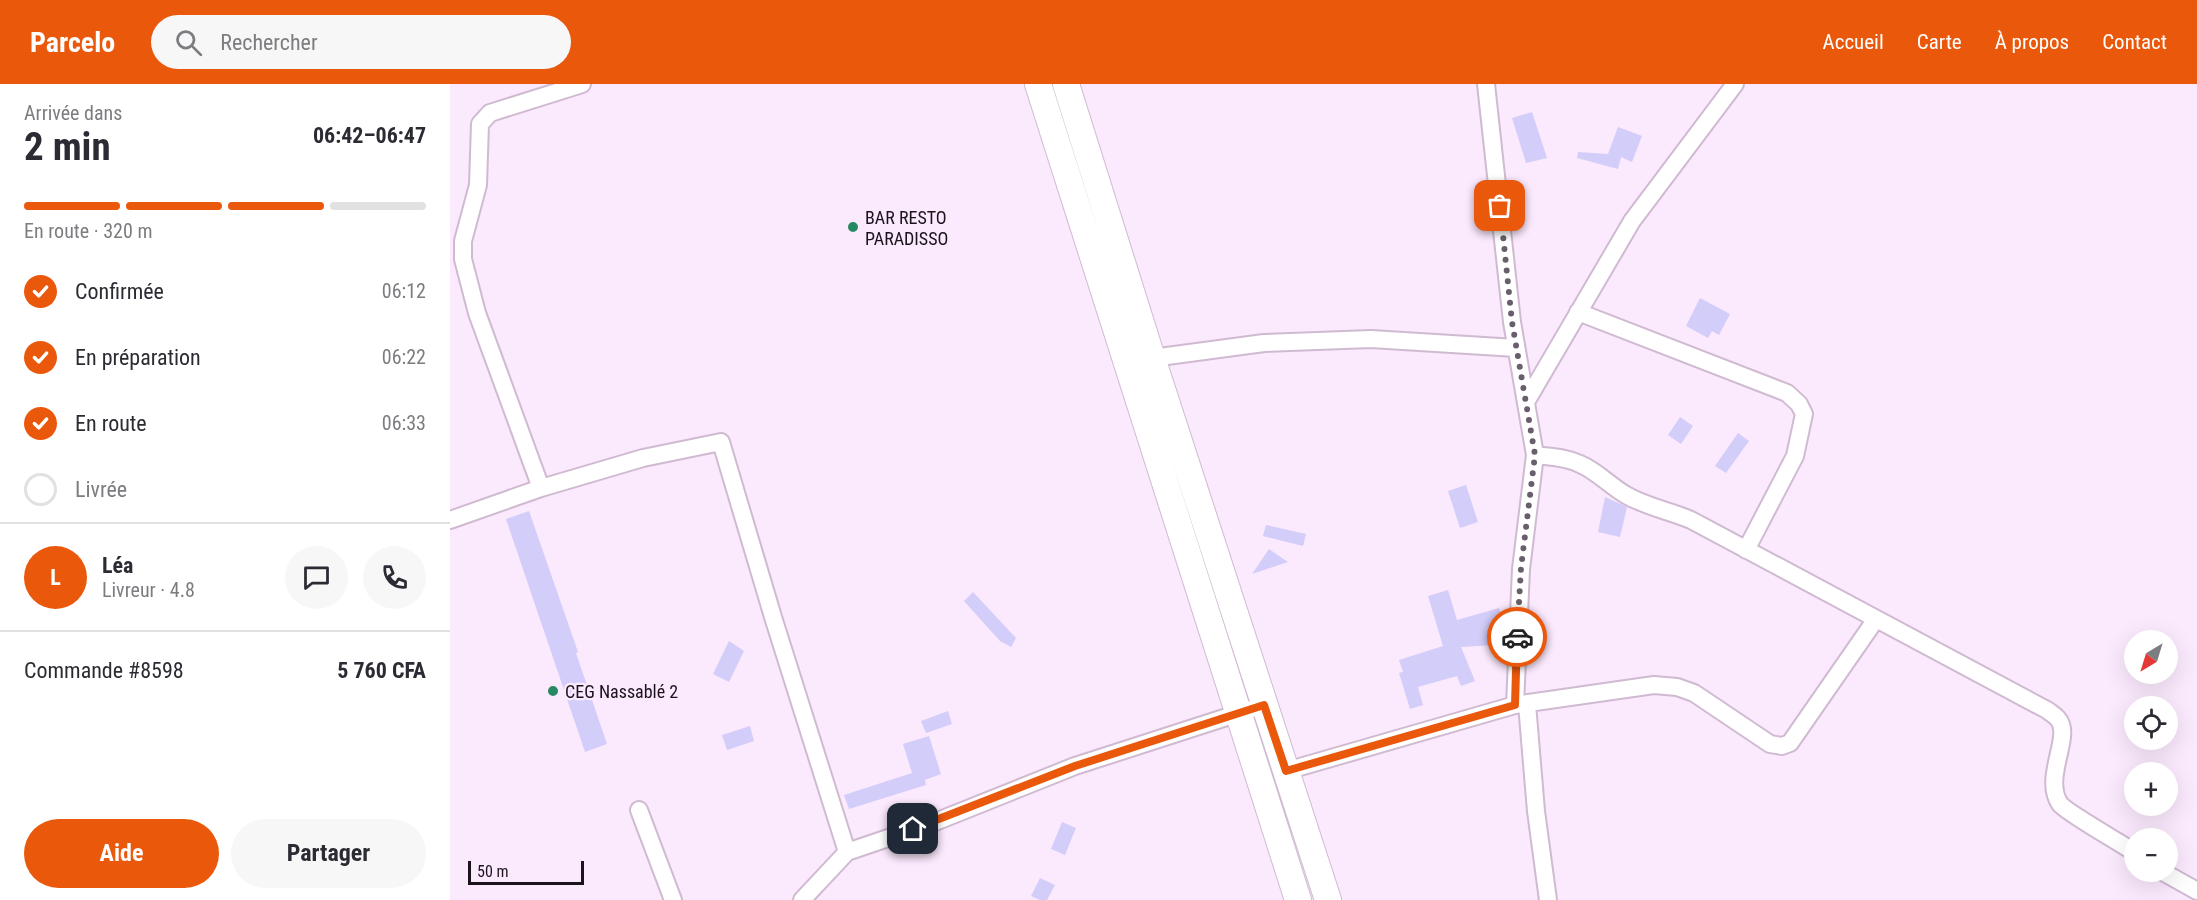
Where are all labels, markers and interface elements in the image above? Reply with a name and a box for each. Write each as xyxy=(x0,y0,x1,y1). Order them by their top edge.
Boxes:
search box xyxy=(151,15,571,69)
text: Parcelo xyxy=(30,26,115,59)
icon: search xyxy=(172,26,205,59)
text: Rechercher xyxy=(220,30,318,55)
text: Accueil xyxy=(1823,30,1884,54)
text: Carte xyxy=(1917,30,1962,54)
text: À propos xyxy=(1995,30,2069,54)
text: Contact xyxy=(2102,30,2167,54)
text: Arrivée dans xyxy=(24,101,122,125)
text: 06:42–06:47 xyxy=(313,123,426,148)
text: 2 min xyxy=(24,124,111,170)
pin xyxy=(1474,180,1525,231)
icon: bag xyxy=(1483,189,1516,222)
place label: BAR RESTO PARADISSO xyxy=(865,207,948,249)
text: En route · 320 m xyxy=(24,219,152,243)
marker: BAR RESTO PARADISSO xyxy=(846,220,860,234)
icon: check xyxy=(24,275,57,308)
text: Confirmée xyxy=(75,279,164,304)
text: 06:12 xyxy=(382,279,426,303)
icon: check xyxy=(24,341,57,374)
text: En préparation xyxy=(75,345,201,370)
text: 06:22 xyxy=(382,345,426,369)
icon: check xyxy=(24,407,57,440)
text: En route xyxy=(75,411,147,436)
text: 06:33 xyxy=(382,411,426,435)
text: Livrée xyxy=(75,477,127,502)
button: chat xyxy=(285,546,348,609)
button: phone xyxy=(363,546,426,609)
text: Léa xyxy=(102,553,133,578)
text: L xyxy=(50,565,61,590)
text: Livreur · 4.8 xyxy=(102,578,195,602)
courier xyxy=(1487,607,1547,667)
icon: car xyxy=(1501,621,1534,654)
north arrow xyxy=(2124,630,2178,684)
map controls xyxy=(2124,630,2178,882)
text: Commande #8598 xyxy=(24,658,184,683)
text: 5 760 CFA xyxy=(337,658,426,683)
place label: CEG Nassablé 2 xyxy=(565,681,678,702)
marker: CEG Nassablé 2 xyxy=(546,684,560,698)
button: locate xyxy=(2124,696,2178,750)
button: + xyxy=(2124,762,2178,816)
pin xyxy=(887,803,938,854)
icon: home xyxy=(896,812,929,845)
button: Aide xyxy=(24,819,219,888)
button: Partager xyxy=(231,819,426,888)
button: − xyxy=(2124,828,2178,882)
scale bar xyxy=(468,858,584,886)
text: 50 m xyxy=(477,862,509,881)

